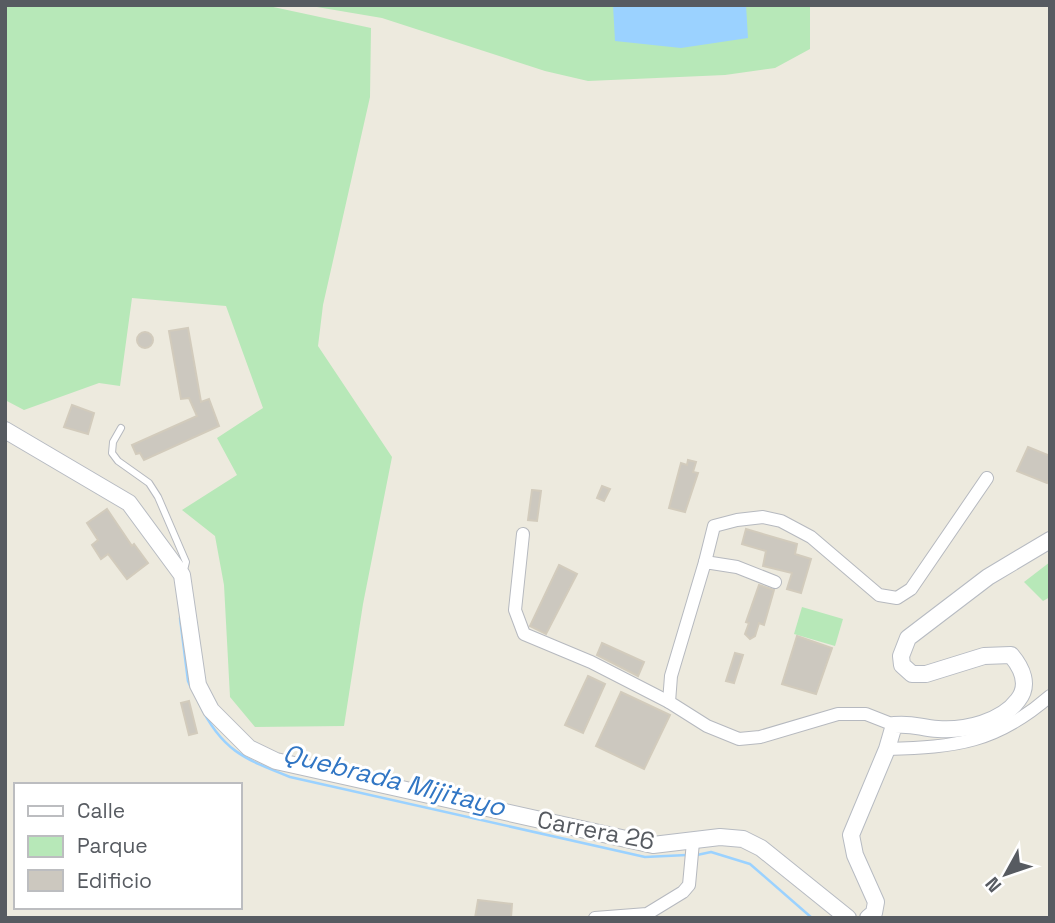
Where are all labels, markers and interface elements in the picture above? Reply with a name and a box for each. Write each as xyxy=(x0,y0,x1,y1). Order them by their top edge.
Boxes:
water label: Quebrada Mijitayo xyxy=(279,736,510,824)
legend xyxy=(14,783,242,909)
text: Calle xyxy=(77,797,125,824)
street label: Carrera 26 xyxy=(535,803,657,857)
text: Parque xyxy=(77,832,148,859)
north arrow xyxy=(971,839,1041,909)
text: Edificio xyxy=(77,867,152,894)
text: N xyxy=(980,872,1007,898)

